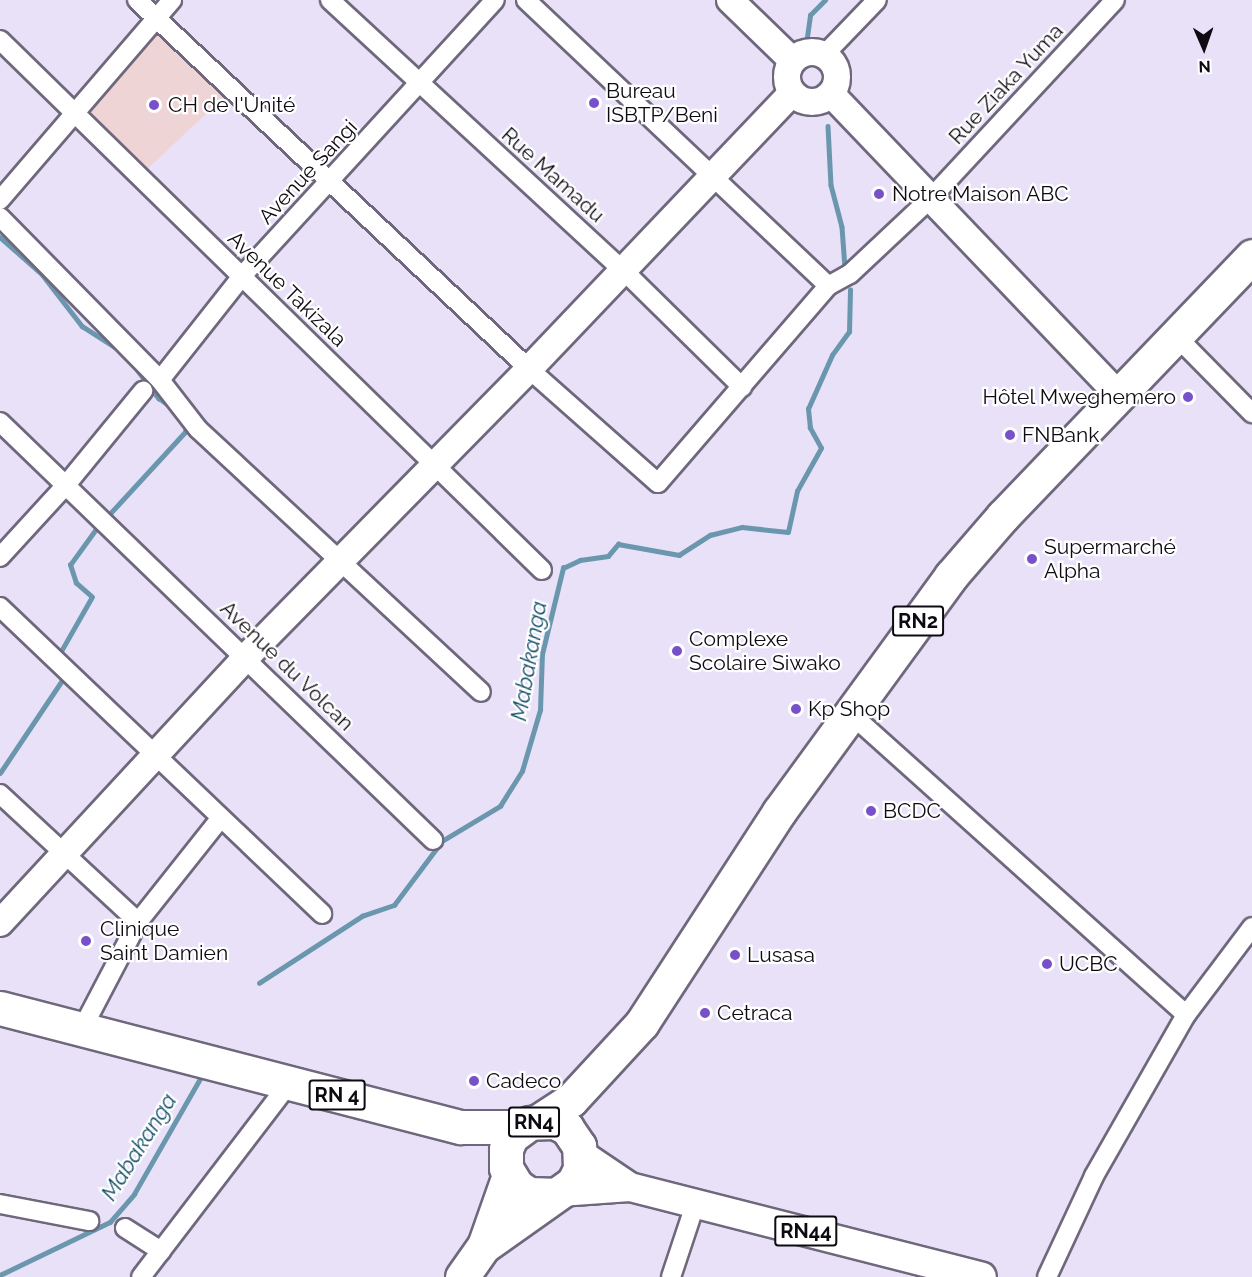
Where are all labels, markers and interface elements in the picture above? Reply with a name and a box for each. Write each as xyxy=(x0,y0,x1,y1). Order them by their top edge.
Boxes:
street label: Rue Ziaka Yuma xyxy=(943,18,1069,150)
north arrow xyxy=(1174,18,1234,78)
text: N xyxy=(1198,57,1211,76)
place label: Bureau ISBTP/Beni xyxy=(606,78,718,128)
place label: CH de l'Unité xyxy=(168,92,295,118)
marker: CH de l'Unité xyxy=(145,96,163,114)
marker: Bureau ISBTP/Beni xyxy=(587,96,601,110)
street label: Avenue Sangi xyxy=(253,115,363,229)
street label: Rue Mamadu xyxy=(496,122,610,228)
place label: Notre Maison ABC xyxy=(892,181,1069,207)
marker: Notre Maison ABC xyxy=(870,185,888,203)
street label: Avenue Takizala xyxy=(222,226,352,352)
place label: Hôtel Mweghemero xyxy=(982,384,1176,410)
marker: Hôtel Mweghemero xyxy=(1181,390,1195,404)
place label: FNBank xyxy=(1022,422,1099,448)
marker: FNBank xyxy=(1003,428,1017,442)
place label: Supermarché Alpha xyxy=(1044,534,1176,584)
marker: Supermarché Alpha xyxy=(1025,552,1039,566)
street label: Avenue du Volcan xyxy=(215,596,359,736)
water label: Mabakanga xyxy=(506,599,552,723)
road number: RN2 xyxy=(891,604,945,638)
place label: Complexe Scolaire Siwako xyxy=(689,626,841,676)
marker: Complexe Scolaire Siwako xyxy=(670,644,684,658)
place label: Kp Shop xyxy=(808,696,890,722)
marker: Kp Shop xyxy=(789,702,803,716)
place label: BCDC xyxy=(883,798,941,824)
marker: BCDC xyxy=(864,804,878,818)
place label: Clinique Saint Damien xyxy=(100,916,228,966)
marker: Clinique Saint Damien xyxy=(77,932,95,950)
place label: Lusasa xyxy=(747,942,815,968)
marker: Lusasa xyxy=(728,948,742,962)
place label: UCBC xyxy=(1059,951,1118,977)
marker: UCBC xyxy=(1040,957,1054,971)
place label: Cetraca xyxy=(717,1000,792,1026)
marker: Cetraca xyxy=(698,1006,712,1020)
place label: Cadeco xyxy=(486,1068,561,1094)
marker: Cadeco xyxy=(467,1074,481,1088)
road number: RN 4 xyxy=(308,1078,366,1112)
water label: Mabakanga xyxy=(96,1089,182,1205)
road number: RN4 xyxy=(507,1105,561,1139)
road number: RN44 xyxy=(773,1214,839,1248)

